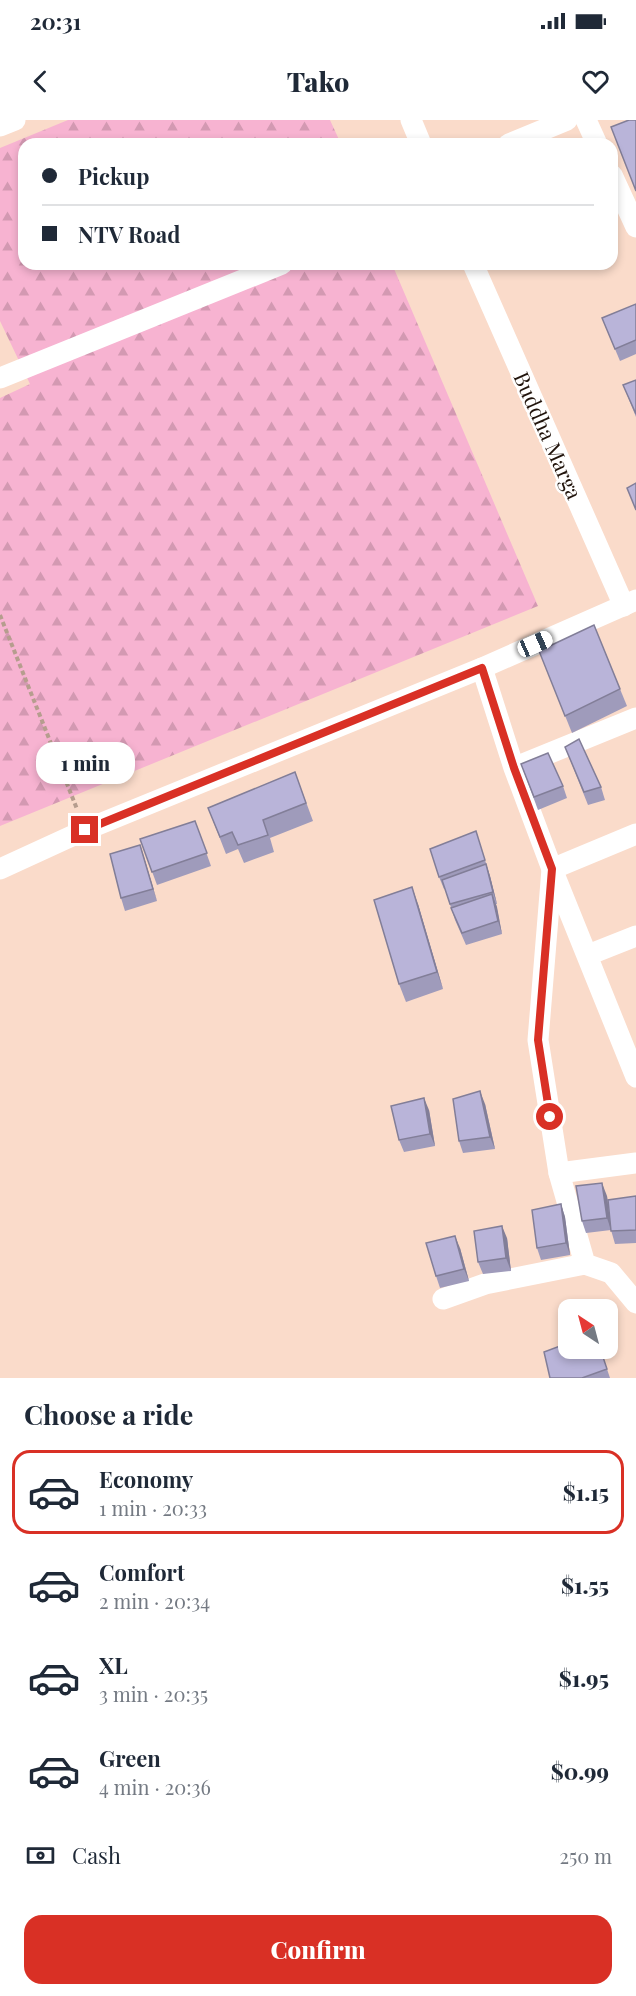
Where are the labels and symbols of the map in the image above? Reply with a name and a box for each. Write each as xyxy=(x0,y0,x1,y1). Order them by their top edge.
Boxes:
street label: Buddha Marga xyxy=(508,367,590,504)
car xyxy=(515,628,555,660)
callout: 1 min xyxy=(36,743,134,785)
route end xyxy=(71,816,98,843)
route start xyxy=(536,1103,563,1130)
north arrow xyxy=(558,1299,618,1359)

